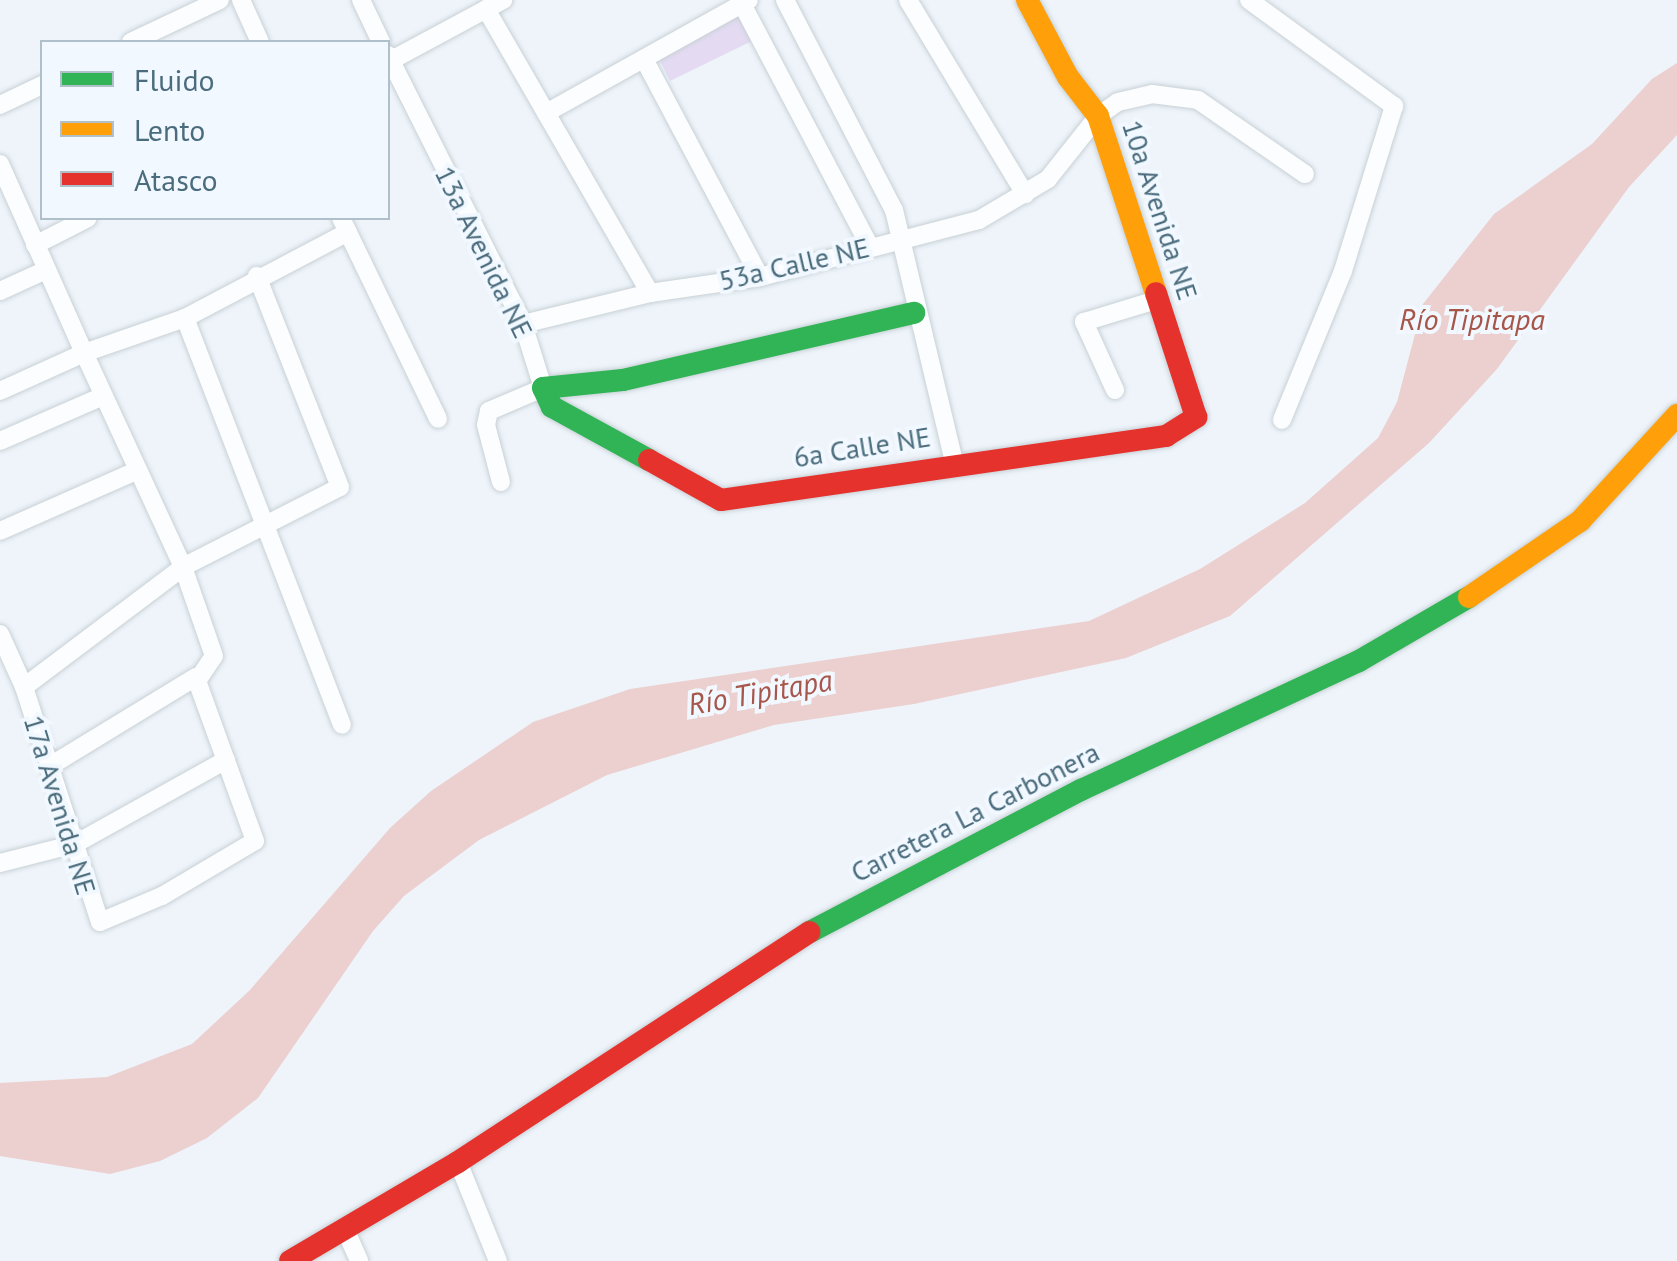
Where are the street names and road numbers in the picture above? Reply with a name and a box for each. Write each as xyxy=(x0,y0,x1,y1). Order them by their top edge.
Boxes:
street label: 10a Avenida NE xyxy=(1115,116,1205,304)
street label: 13a Avenida NE xyxy=(428,160,540,344)
street label: 53a Calle NE xyxy=(716,230,872,298)
street label: 6a Calle NE xyxy=(791,420,933,474)
street label: 17a Avenida NE xyxy=(17,711,103,899)
street label: Carretera La Carbonera xyxy=(845,735,1105,889)

